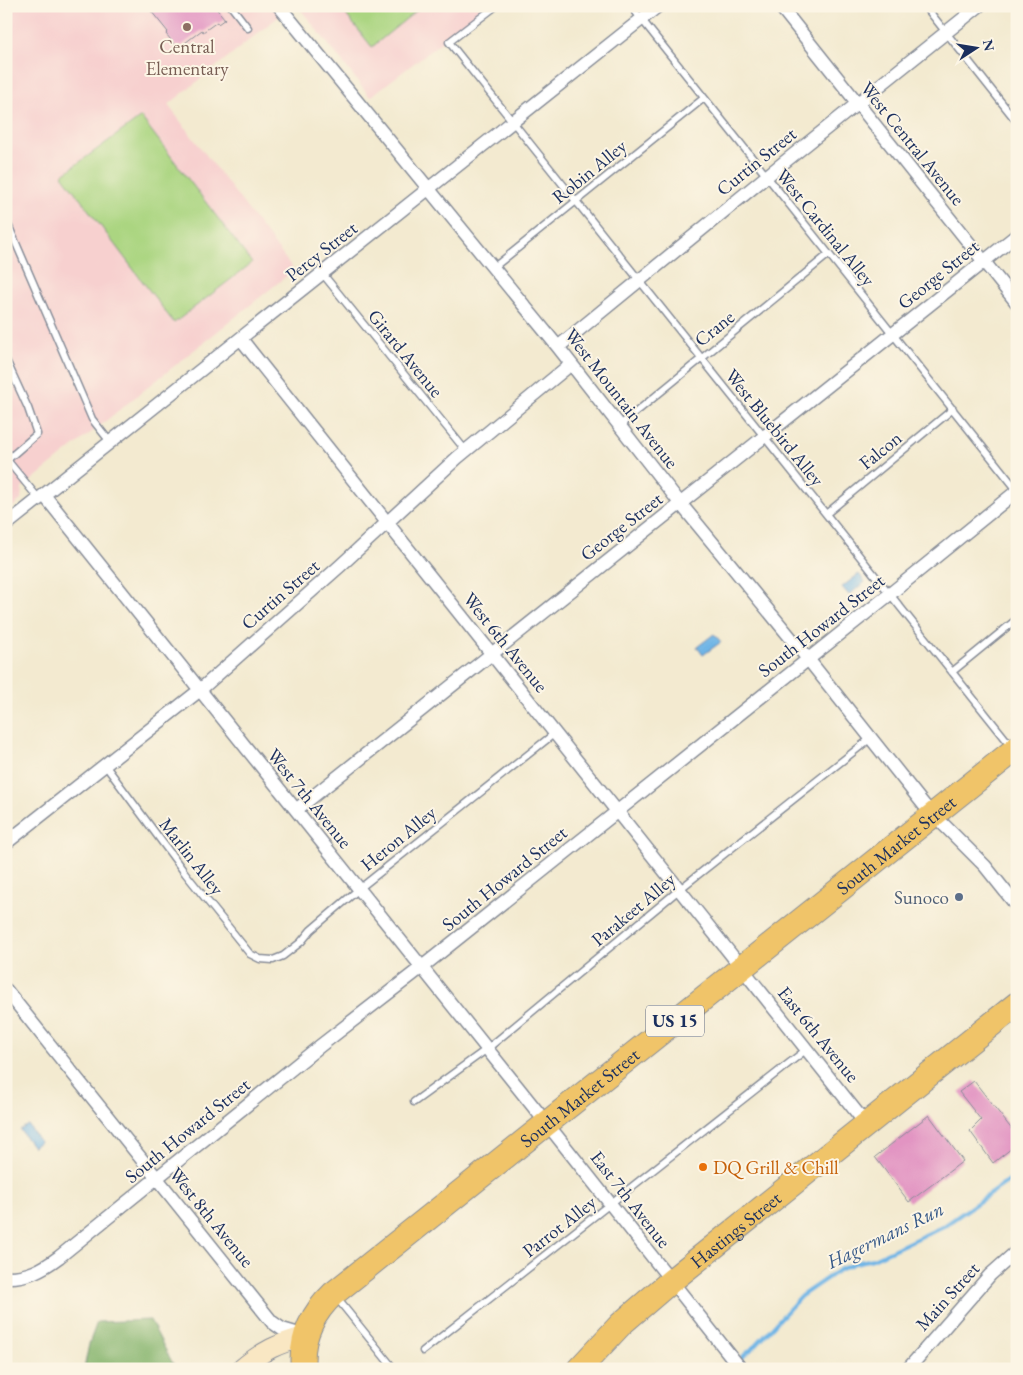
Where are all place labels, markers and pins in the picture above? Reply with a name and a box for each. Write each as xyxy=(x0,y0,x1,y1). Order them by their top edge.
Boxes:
marker: Central Elementary xyxy=(181,21,193,33)
place label: Central Elementary xyxy=(145,34,229,81)
place label: Sunoco xyxy=(894,885,949,910)
marker: Sunoco xyxy=(953,891,965,903)
place label: DQ Grill & Chill xyxy=(713,1155,839,1180)
marker: DQ Grill & Chill xyxy=(697,1161,709,1173)

